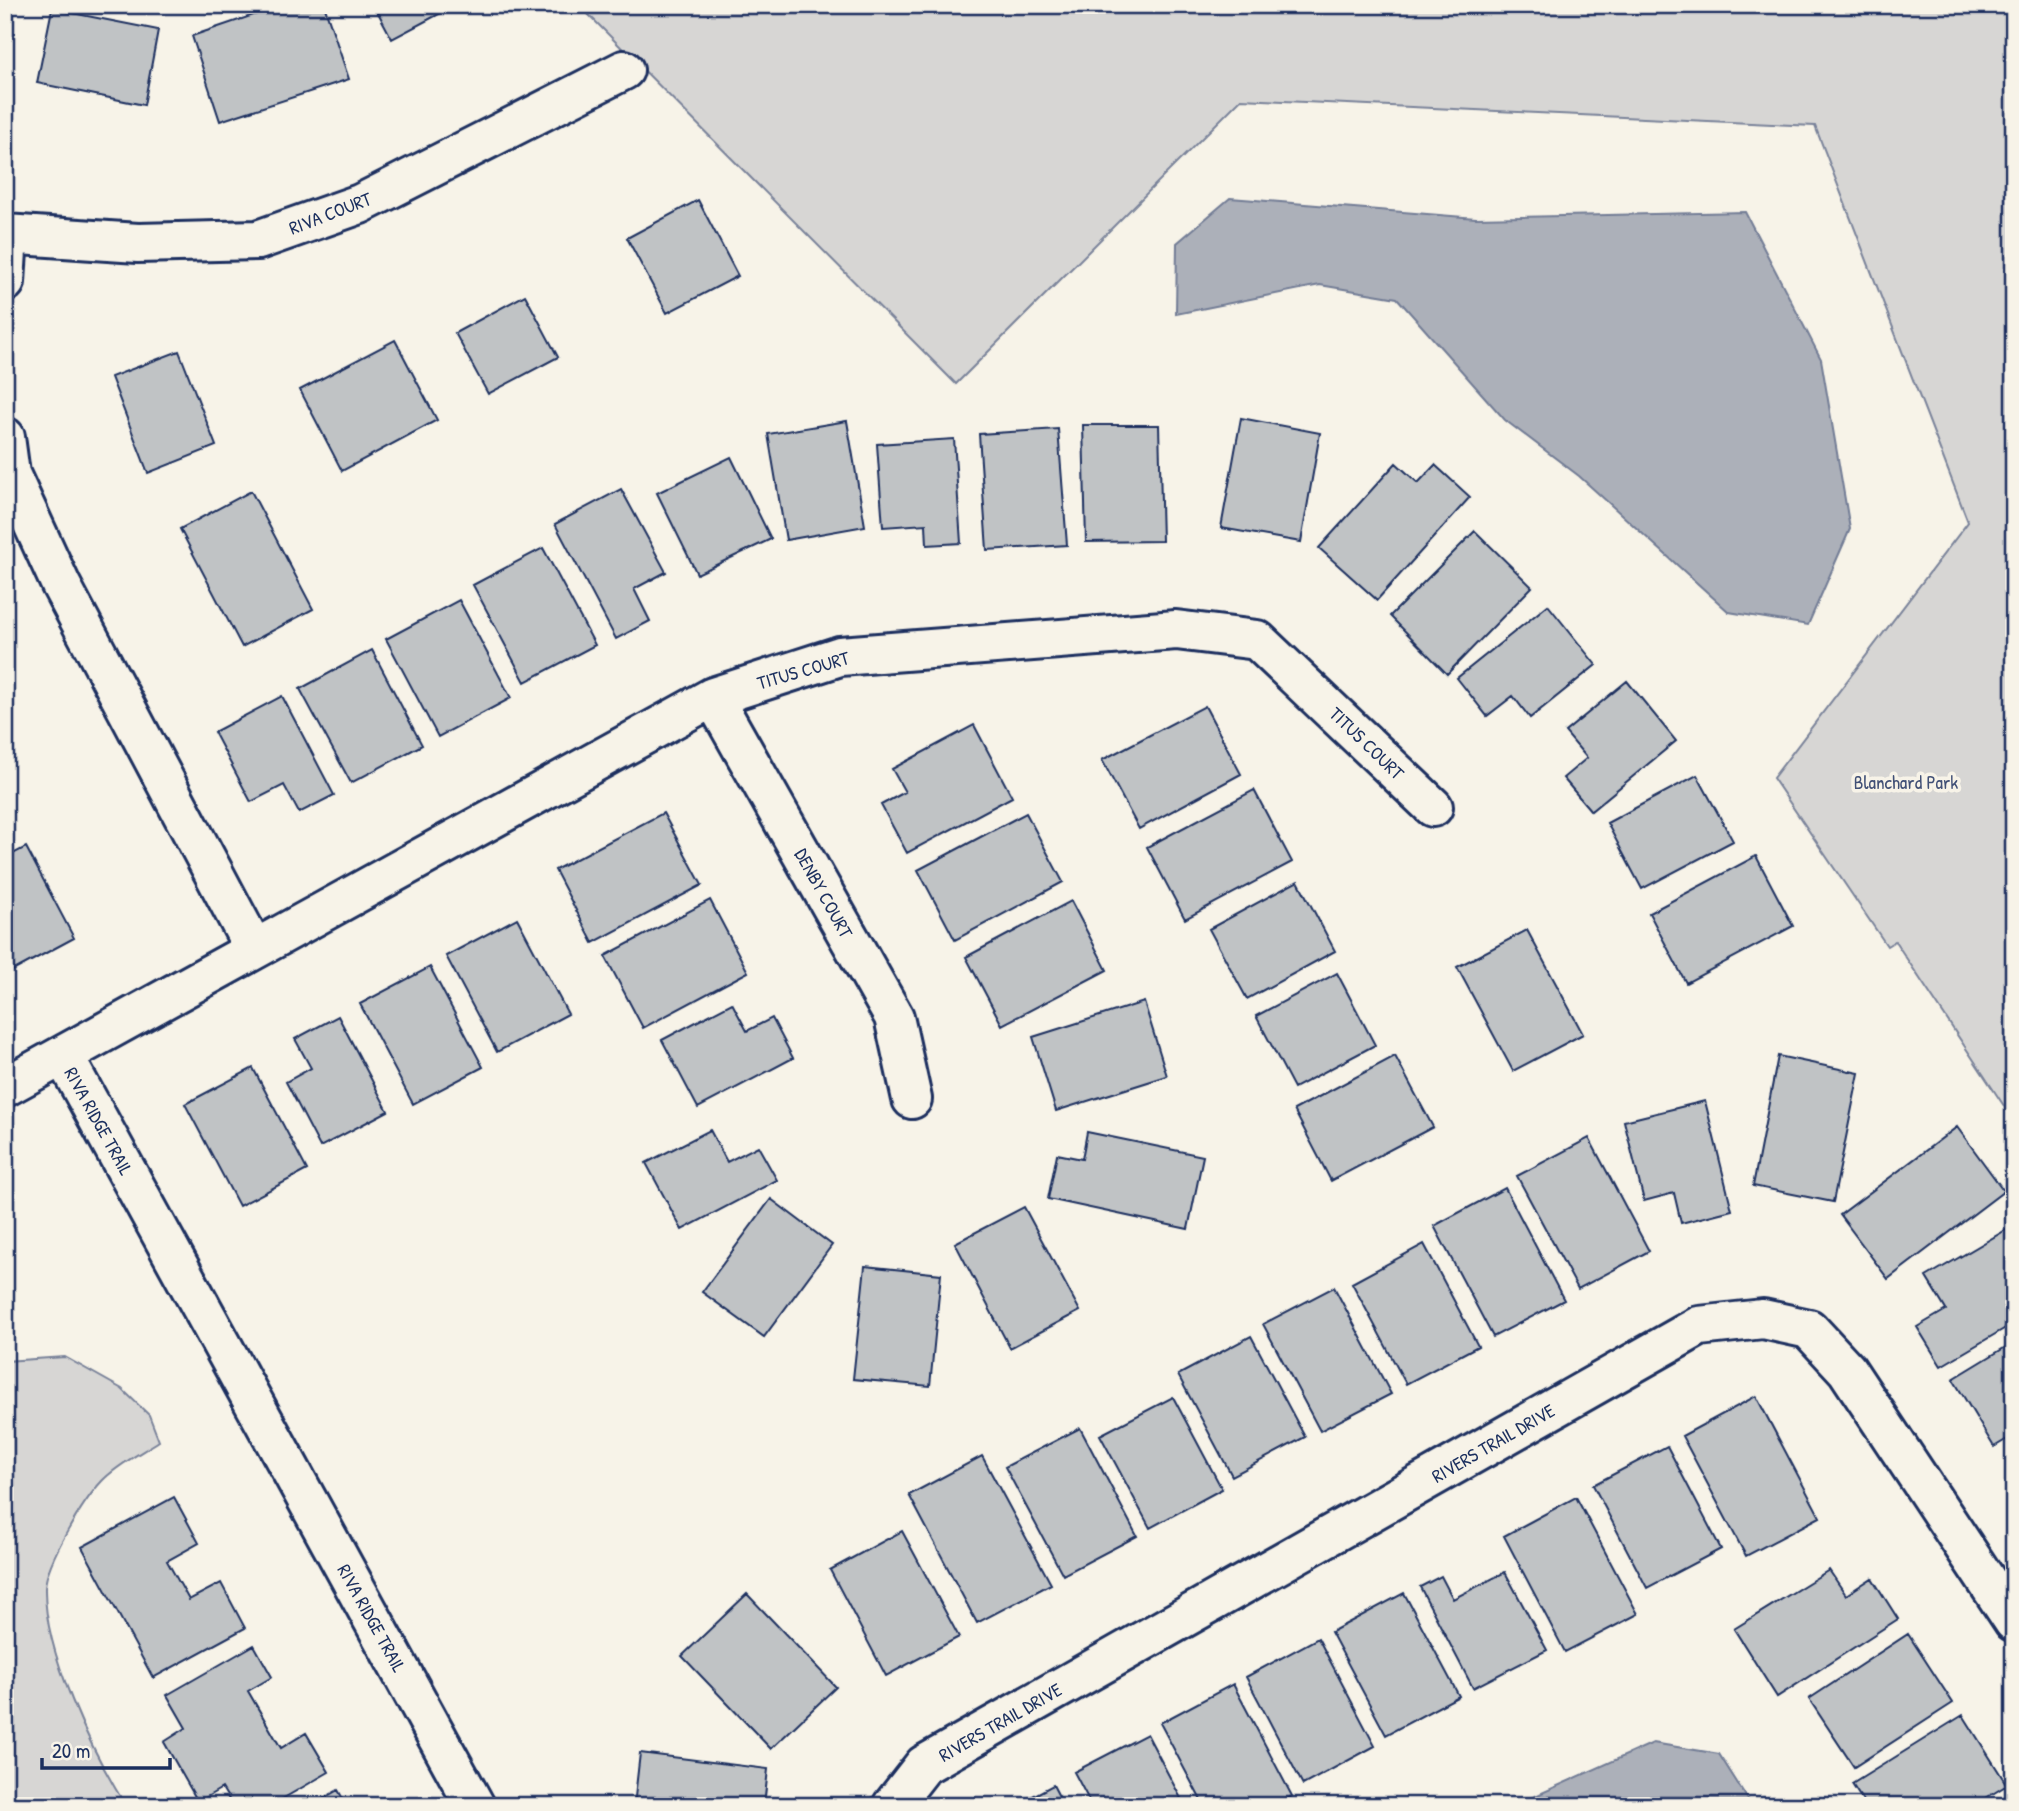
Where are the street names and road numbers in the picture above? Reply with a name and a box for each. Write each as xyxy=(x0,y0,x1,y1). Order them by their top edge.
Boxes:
street label: RIVA COURT xyxy=(285,185,376,241)
street label: TITUS COURT xyxy=(754,644,853,696)
street label: TITUS COURT xyxy=(1324,701,1411,786)
street label: DENBY COURT xyxy=(789,843,860,944)
street label: RIVA RIDGE TRAIL xyxy=(59,1062,139,1180)
street label: RIVERS TRAIL DRIVE xyxy=(1427,1397,1560,1489)
street label: RIVA RIDGE TRAIL xyxy=(332,1559,412,1677)
street label: RIVERS TRAIL DRIVE xyxy=(934,1676,1067,1768)

